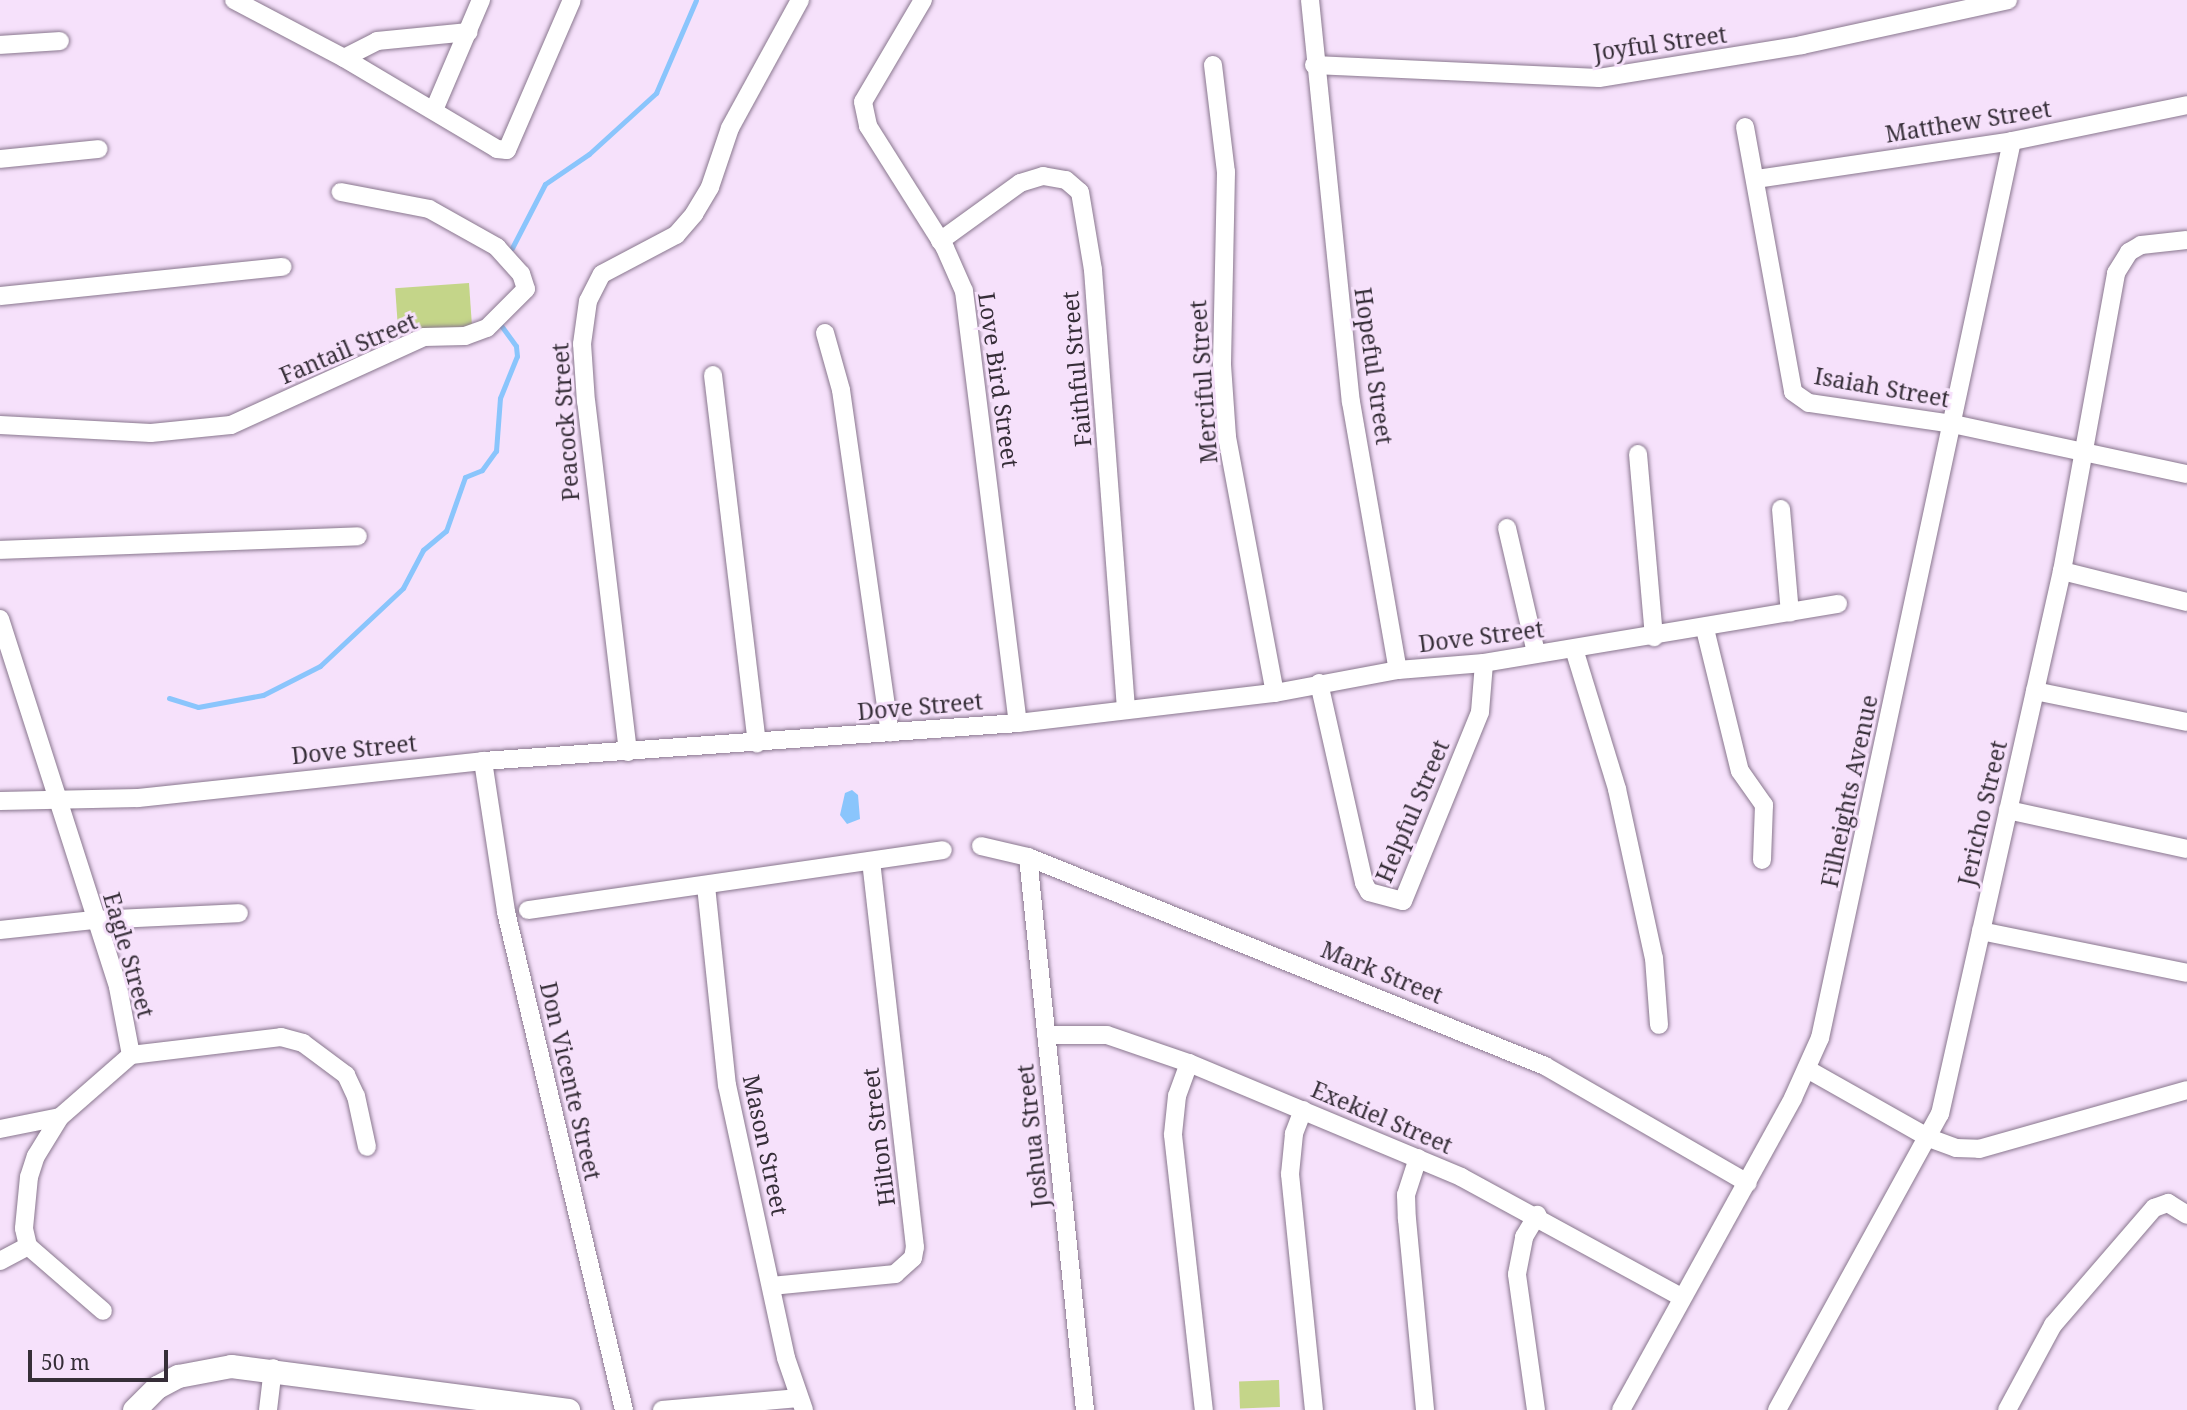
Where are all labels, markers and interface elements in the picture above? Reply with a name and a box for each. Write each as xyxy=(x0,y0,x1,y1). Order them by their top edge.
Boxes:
street label: Joyful Street xyxy=(1592,20,1728,66)
street label: Matthew Street xyxy=(1883,94,2053,148)
street label: Hopeful Street xyxy=(1349,286,1399,446)
street label: Faithful Street xyxy=(1055,290,1097,448)
street label: Love Bird Street xyxy=(973,291,1025,469)
street label: Merciful Street xyxy=(1184,299,1222,465)
street label: Fantail Street xyxy=(275,307,421,389)
street label: Peacock Street xyxy=(546,342,584,502)
street label: Isaiah Street xyxy=(1812,362,1952,412)
street label: Dove Street xyxy=(1417,615,1545,657)
street label: Dove Street xyxy=(856,687,984,725)
street label: Filheights Avenue xyxy=(1815,692,1883,890)
street label: Dove Street xyxy=(290,729,418,769)
street label: Helpful Street xyxy=(1370,736,1454,886)
street label: Jericho Street xyxy=(1952,738,2012,888)
street label: Eagle Street xyxy=(98,889,160,1021)
street label: Mark Street xyxy=(1317,935,1447,1009)
street label: Don Vicente Street xyxy=(535,979,607,1183)
street label: Joshua Street xyxy=(1011,1063,1053,1209)
street label: Hilton Street xyxy=(856,1066,900,1208)
street label: Mason Street xyxy=(738,1072,794,1218)
street label: Exekiel Street xyxy=(1307,1075,1457,1159)
scale bar xyxy=(32,1336,172,1380)
text: 50 m xyxy=(41,1348,90,1376)

